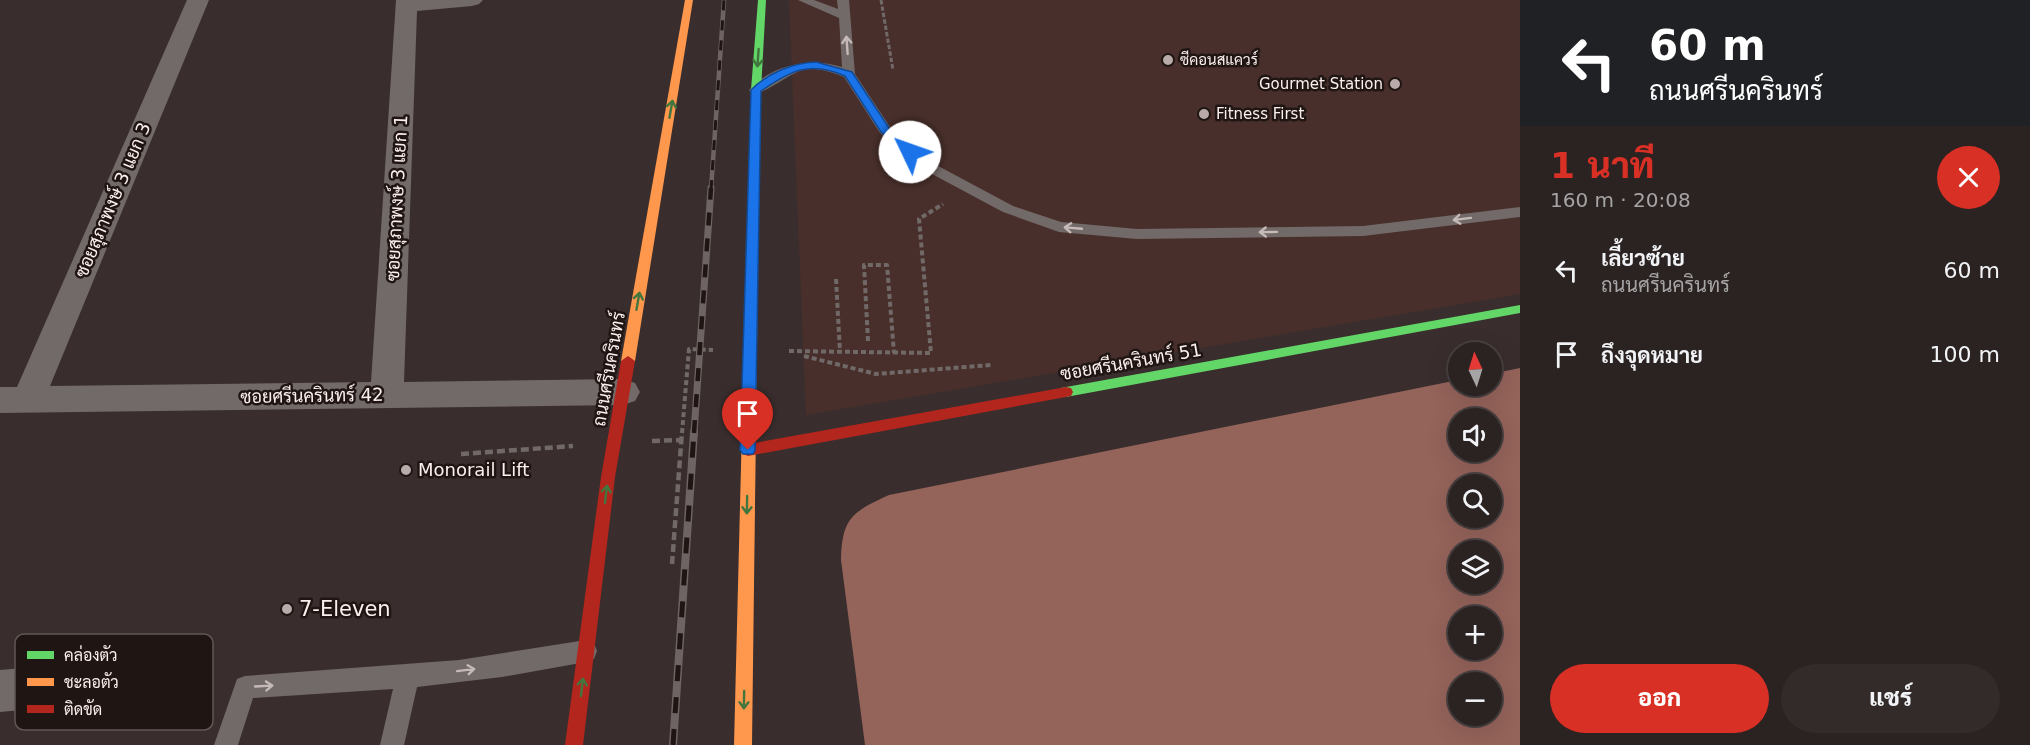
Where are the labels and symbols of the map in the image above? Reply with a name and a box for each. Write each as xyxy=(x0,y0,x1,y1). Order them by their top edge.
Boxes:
one-way arrow xyxy=(841,36,852,56)
one-way arrow xyxy=(753,48,764,68)
place label: ซีคอนสแควร์ xyxy=(1180,50,1258,69)
marker: ซีคอนสแควร์ xyxy=(1161,53,1175,67)
place label: Gourmet Station xyxy=(1259,75,1383,93)
marker: Gourmet Station xyxy=(1388,77,1402,91)
one-way arrow xyxy=(665,100,676,119)
place label: Fitness First xyxy=(1216,105,1304,123)
marker: Fitness First xyxy=(1197,107,1211,121)
street label: ซอยสุภาพงษ์ 3 แยก 1 xyxy=(380,114,413,282)
street label: ซอยสุภาพงษ์ 3 แยก 3 xyxy=(68,118,157,281)
position arrow xyxy=(878,120,942,184)
one-way arrow xyxy=(1453,214,1472,225)
one-way arrow xyxy=(1063,222,1083,233)
one-way arrow xyxy=(1258,226,1278,238)
one-way arrow xyxy=(633,292,644,312)
street label: ถนนศรีนครินทร์ xyxy=(586,309,629,428)
street label: ซอยศรีนครินทร์ 51 xyxy=(1058,337,1203,384)
north arrow xyxy=(1448,342,1502,396)
street label: ซอยศรีนครินทร์ 42 xyxy=(240,382,384,407)
pin xyxy=(722,388,773,450)
place label: Monorail Lift xyxy=(418,459,529,480)
marker: Monorail Lift xyxy=(399,463,413,477)
one-way arrow xyxy=(601,484,612,504)
one-way arrow xyxy=(741,495,753,515)
place label: 7-Eleven xyxy=(299,597,391,621)
marker: 7-Eleven xyxy=(280,602,294,616)
legend xyxy=(15,634,213,730)
text: คล่องตัว xyxy=(64,645,118,665)
one-way arrow xyxy=(455,665,475,676)
text: ชะลอตัว xyxy=(64,672,119,692)
one-way arrow xyxy=(576,678,587,697)
one-way arrow xyxy=(254,680,273,691)
one-way arrow xyxy=(738,690,750,710)
text: ติดขัด xyxy=(64,699,102,719)

